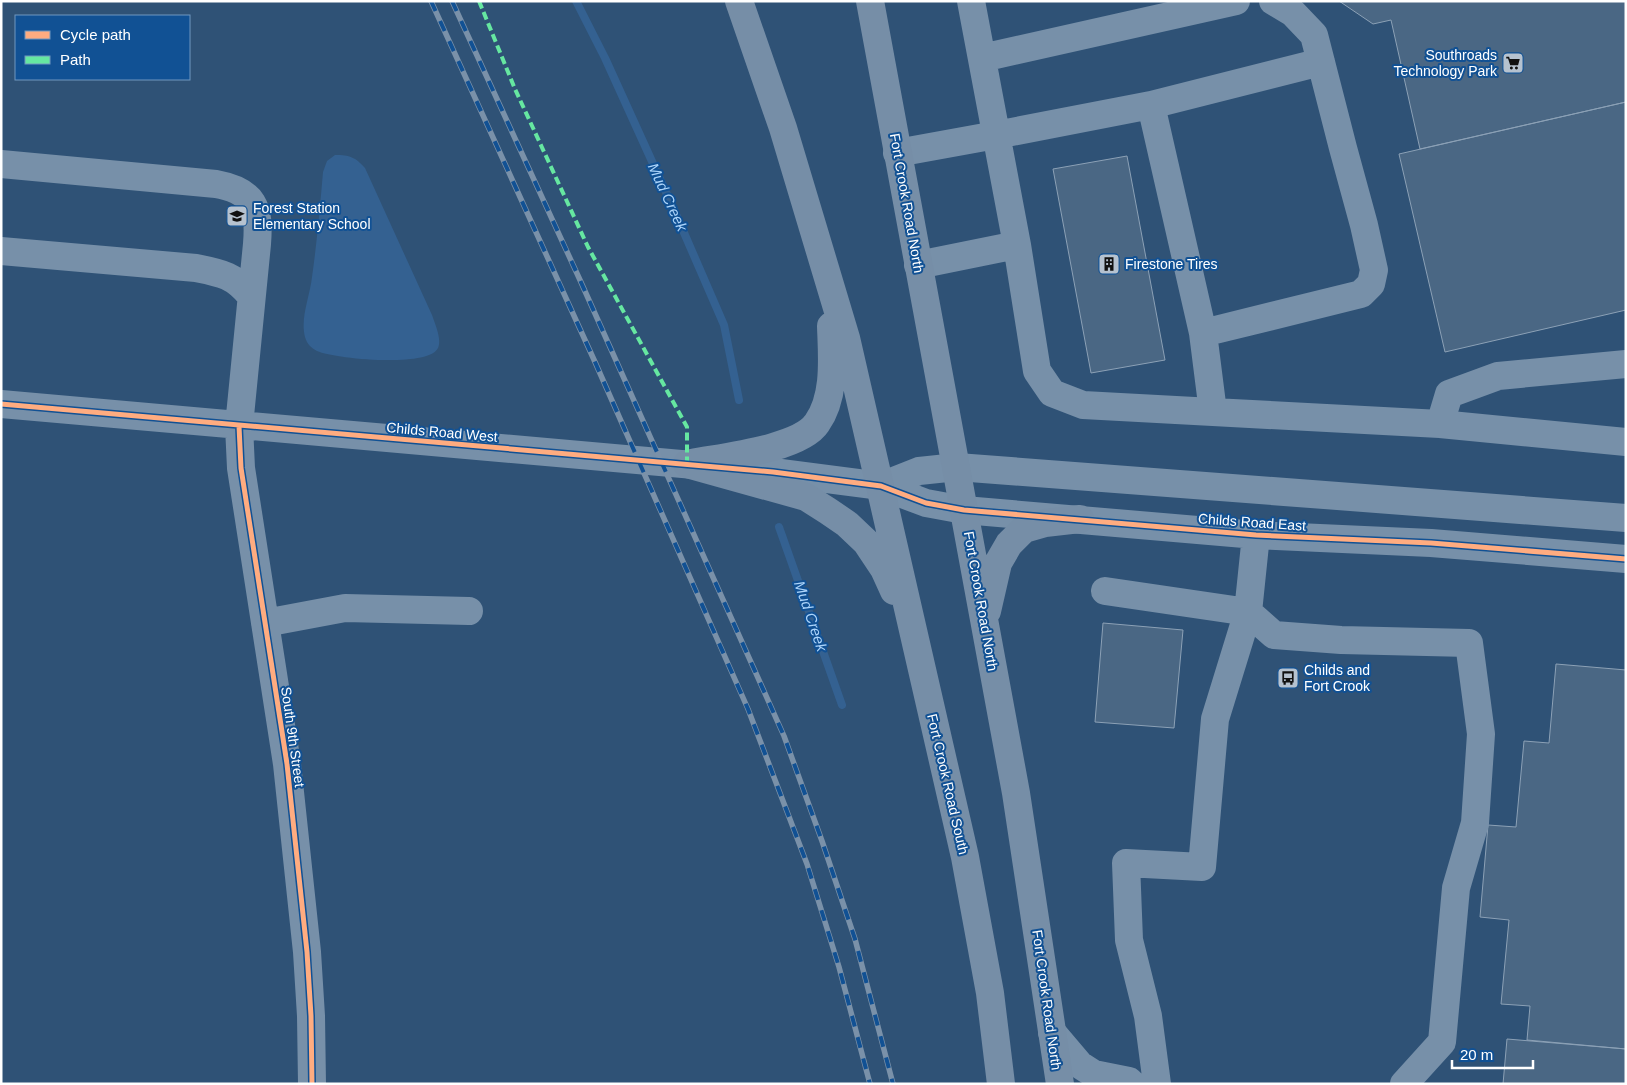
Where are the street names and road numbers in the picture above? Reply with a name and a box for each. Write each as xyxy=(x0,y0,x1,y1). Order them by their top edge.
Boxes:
street label: Fort Crook Road North xyxy=(887,132,927,274)
street label: Childs Road West xyxy=(386,419,498,445)
street label: Childs Road East xyxy=(1197,510,1307,534)
street label: Fort Crook Road North xyxy=(961,530,1001,672)
street label: South 9th Street xyxy=(278,686,308,788)
street label: Fort Crook Road South xyxy=(924,712,972,856)
street label: Fort Crook Road North xyxy=(1029,929,1065,1071)

